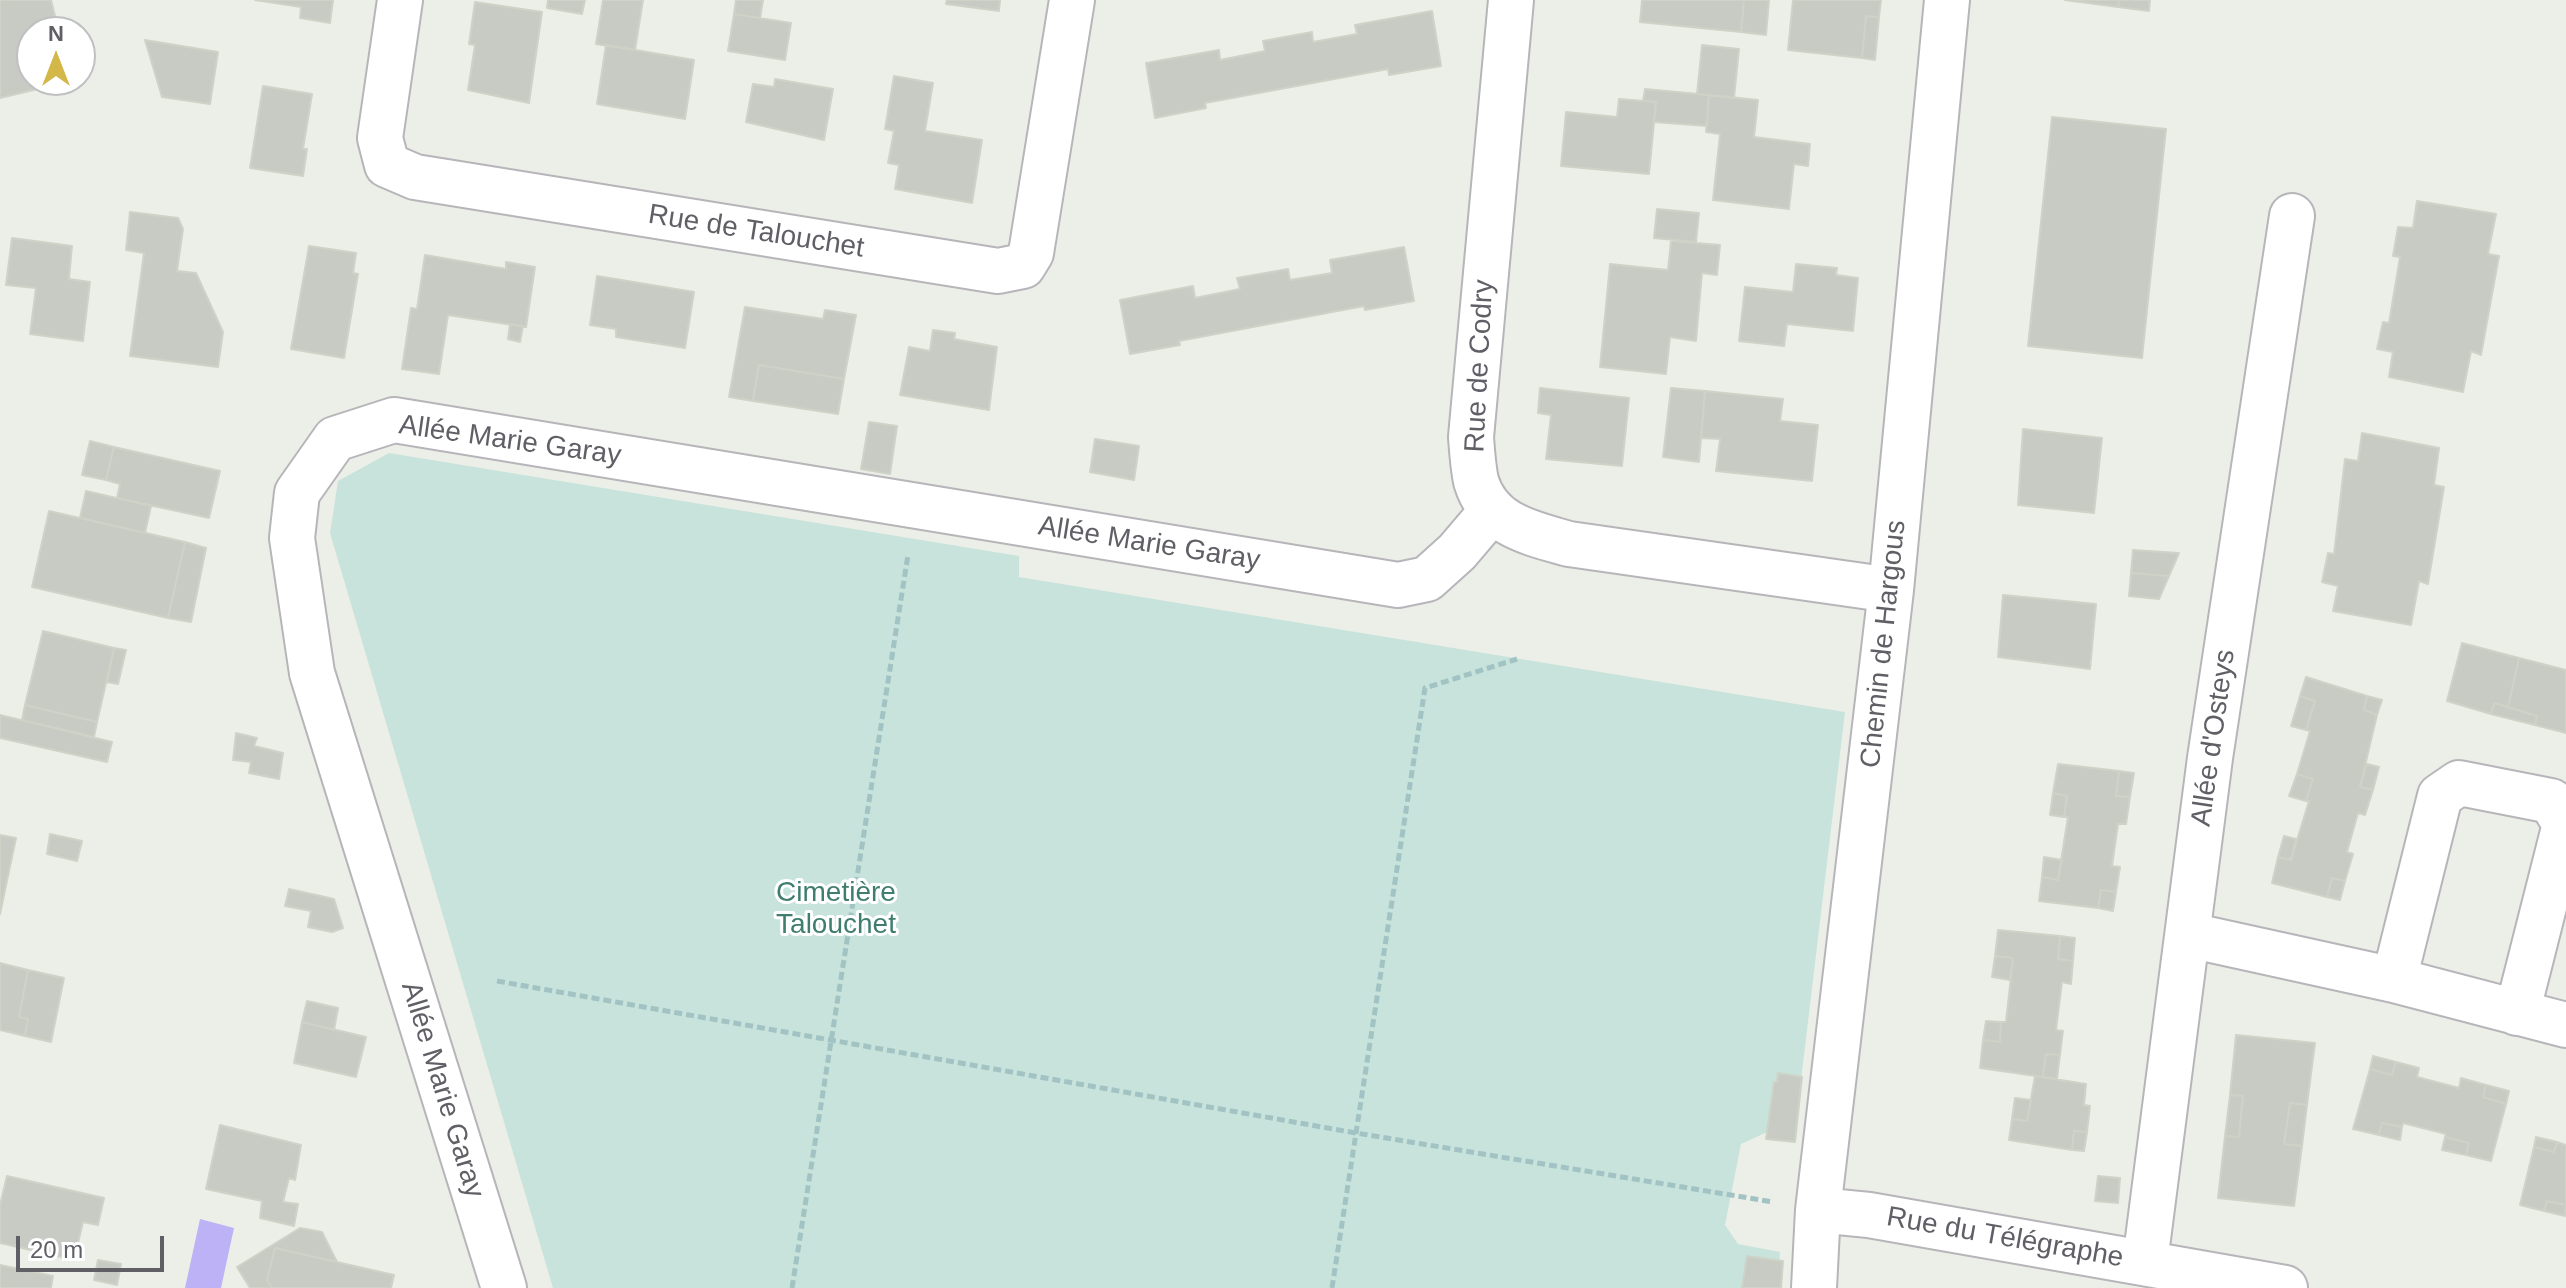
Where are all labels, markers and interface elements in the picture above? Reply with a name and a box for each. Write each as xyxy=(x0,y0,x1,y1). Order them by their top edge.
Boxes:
north arrow xyxy=(16,16,96,96)
text: N xyxy=(48,21,64,46)
street label: Rue de Talouchet xyxy=(646,198,866,266)
street label: Rue de Codry xyxy=(1459,279,1501,453)
street label: Allée Marie Garay xyxy=(397,409,623,473)
street label: Allée Marie Garay xyxy=(1036,510,1262,578)
street label: Chemin de Hargous xyxy=(1854,518,1914,770)
street label: Allée d'Osteys xyxy=(2185,647,2243,829)
park label: Cimetière Talouchet xyxy=(776,876,896,942)
street label: Allée Marie Garay xyxy=(393,978,491,1202)
street label: Rue du Télégraphe xyxy=(1884,1201,2126,1275)
scale bar xyxy=(20,1220,168,1270)
text: 20 m xyxy=(30,1236,83,1263)

